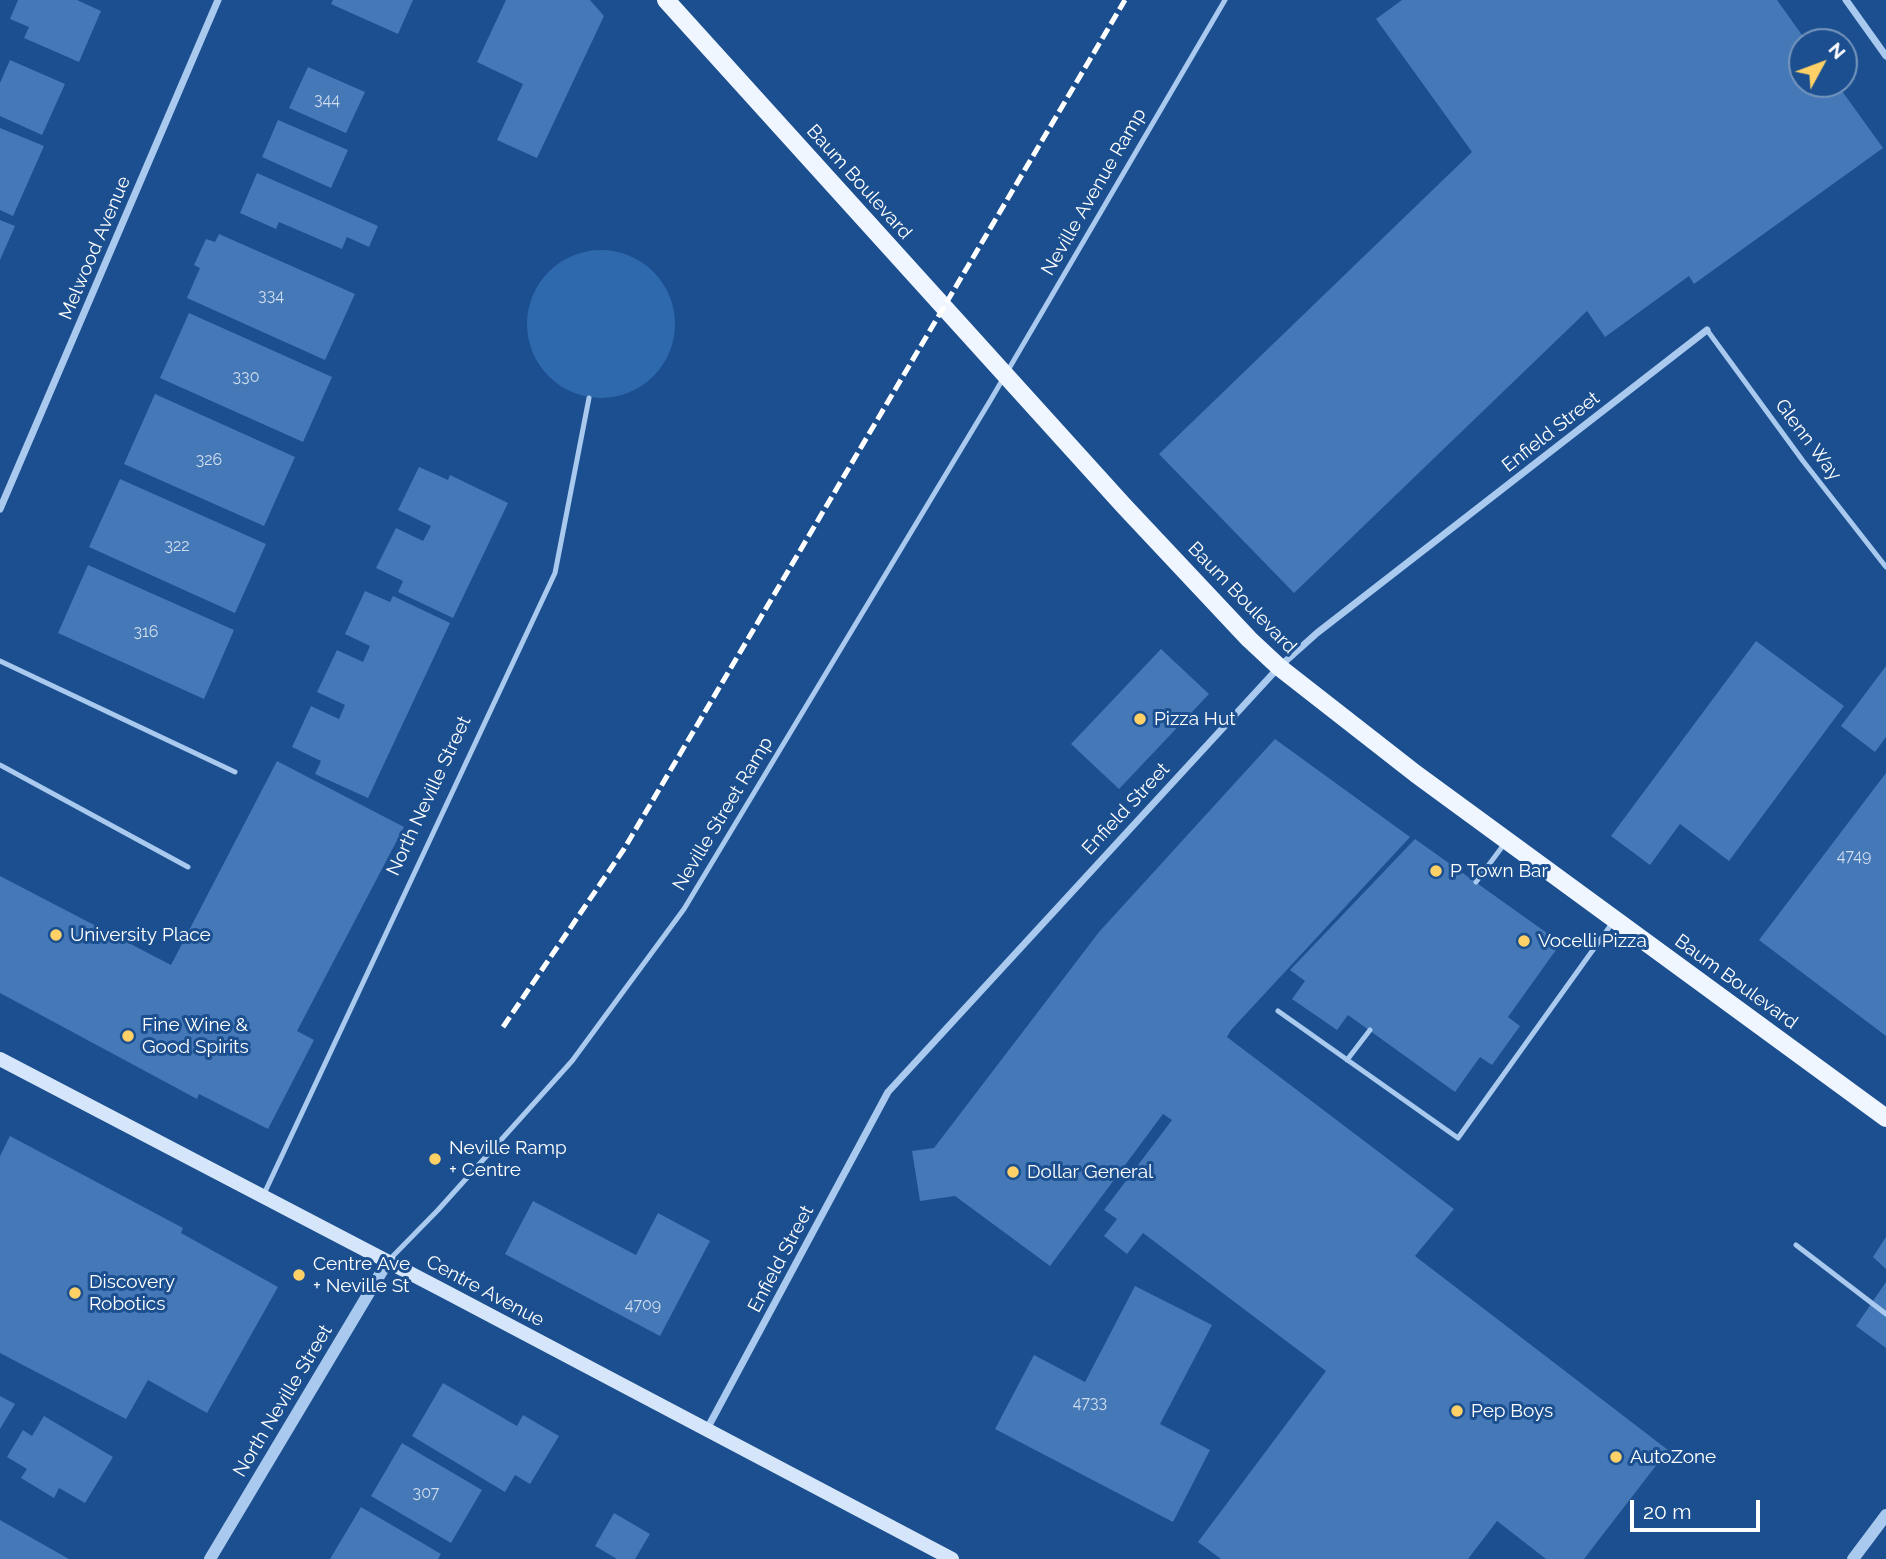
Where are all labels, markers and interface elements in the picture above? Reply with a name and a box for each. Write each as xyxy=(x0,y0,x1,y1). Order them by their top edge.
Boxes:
north arrow xyxy=(1788,28,1858,98)
text: N xyxy=(1824,38,1850,63)
house number: 344 xyxy=(314,90,340,110)
street label: Neville Avenue Ramp xyxy=(1037,104,1151,280)
street label: Baum Boulevard xyxy=(802,120,916,244)
street label: Melwood Avenue xyxy=(55,173,135,323)
house number: 334 xyxy=(258,286,284,306)
house number: 330 xyxy=(233,367,259,387)
street label: Enfield Street xyxy=(1498,387,1604,477)
street label: Glenn Way xyxy=(1770,395,1846,485)
house number: 326 xyxy=(196,450,222,470)
house number: 322 xyxy=(164,536,190,556)
street label: Baum Boulevard xyxy=(1183,537,1301,659)
house number: 316 xyxy=(133,622,159,642)
place label: Pizza Hut xyxy=(1154,708,1236,730)
marker: Pizza Hut xyxy=(1132,711,1148,727)
street label: North Neville Street xyxy=(382,713,476,879)
street label: Neville Street Ramp xyxy=(668,733,778,895)
street label: Enfield Street xyxy=(1078,758,1174,860)
house number: 4749 xyxy=(1837,846,1871,866)
place label: P Town Bar xyxy=(1450,860,1548,882)
marker: P Town Bar xyxy=(1428,863,1444,879)
place label: University Place xyxy=(70,924,211,946)
marker: University Place xyxy=(48,927,64,943)
place label: Vocelli Pizza xyxy=(1538,930,1647,952)
street label: Baum Boulevard xyxy=(1670,930,1802,1034)
marker: Vocelli Pizza xyxy=(1516,933,1532,949)
place label: Fine Wine & Good Spirits xyxy=(142,1014,249,1058)
marker: Fine Wine & Good Spirits xyxy=(120,1028,136,1044)
place label: Neville Ramp + Centre xyxy=(449,1137,567,1181)
marker: Neville Ramp + Centre xyxy=(427,1151,443,1167)
place label: Dollar General xyxy=(1027,1161,1153,1183)
marker: Dollar General xyxy=(1005,1164,1021,1180)
street label: Enfield Street xyxy=(743,1202,819,1316)
street label: Centre Avenue xyxy=(422,1250,548,1332)
place label: Centre Ave + Neville St xyxy=(313,1253,410,1297)
marker: Centre Ave + Neville St xyxy=(291,1267,307,1283)
place label: Discovery Robotics xyxy=(89,1271,175,1315)
marker: Discovery Robotics xyxy=(67,1285,83,1301)
house number: 4709 xyxy=(625,1295,661,1315)
street label: North Neville Street xyxy=(229,1321,337,1481)
house number: 4733 xyxy=(1073,1393,1107,1413)
place label: Pep Boys xyxy=(1471,1400,1553,1422)
marker: Pep Boys xyxy=(1449,1403,1465,1419)
place label: AutoZone xyxy=(1630,1446,1716,1468)
marker: AutoZone xyxy=(1608,1449,1624,1465)
house number: 307 xyxy=(413,1483,439,1503)
scale bar xyxy=(1634,1486,1764,1530)
text: 20 m xyxy=(1643,1499,1691,1524)

